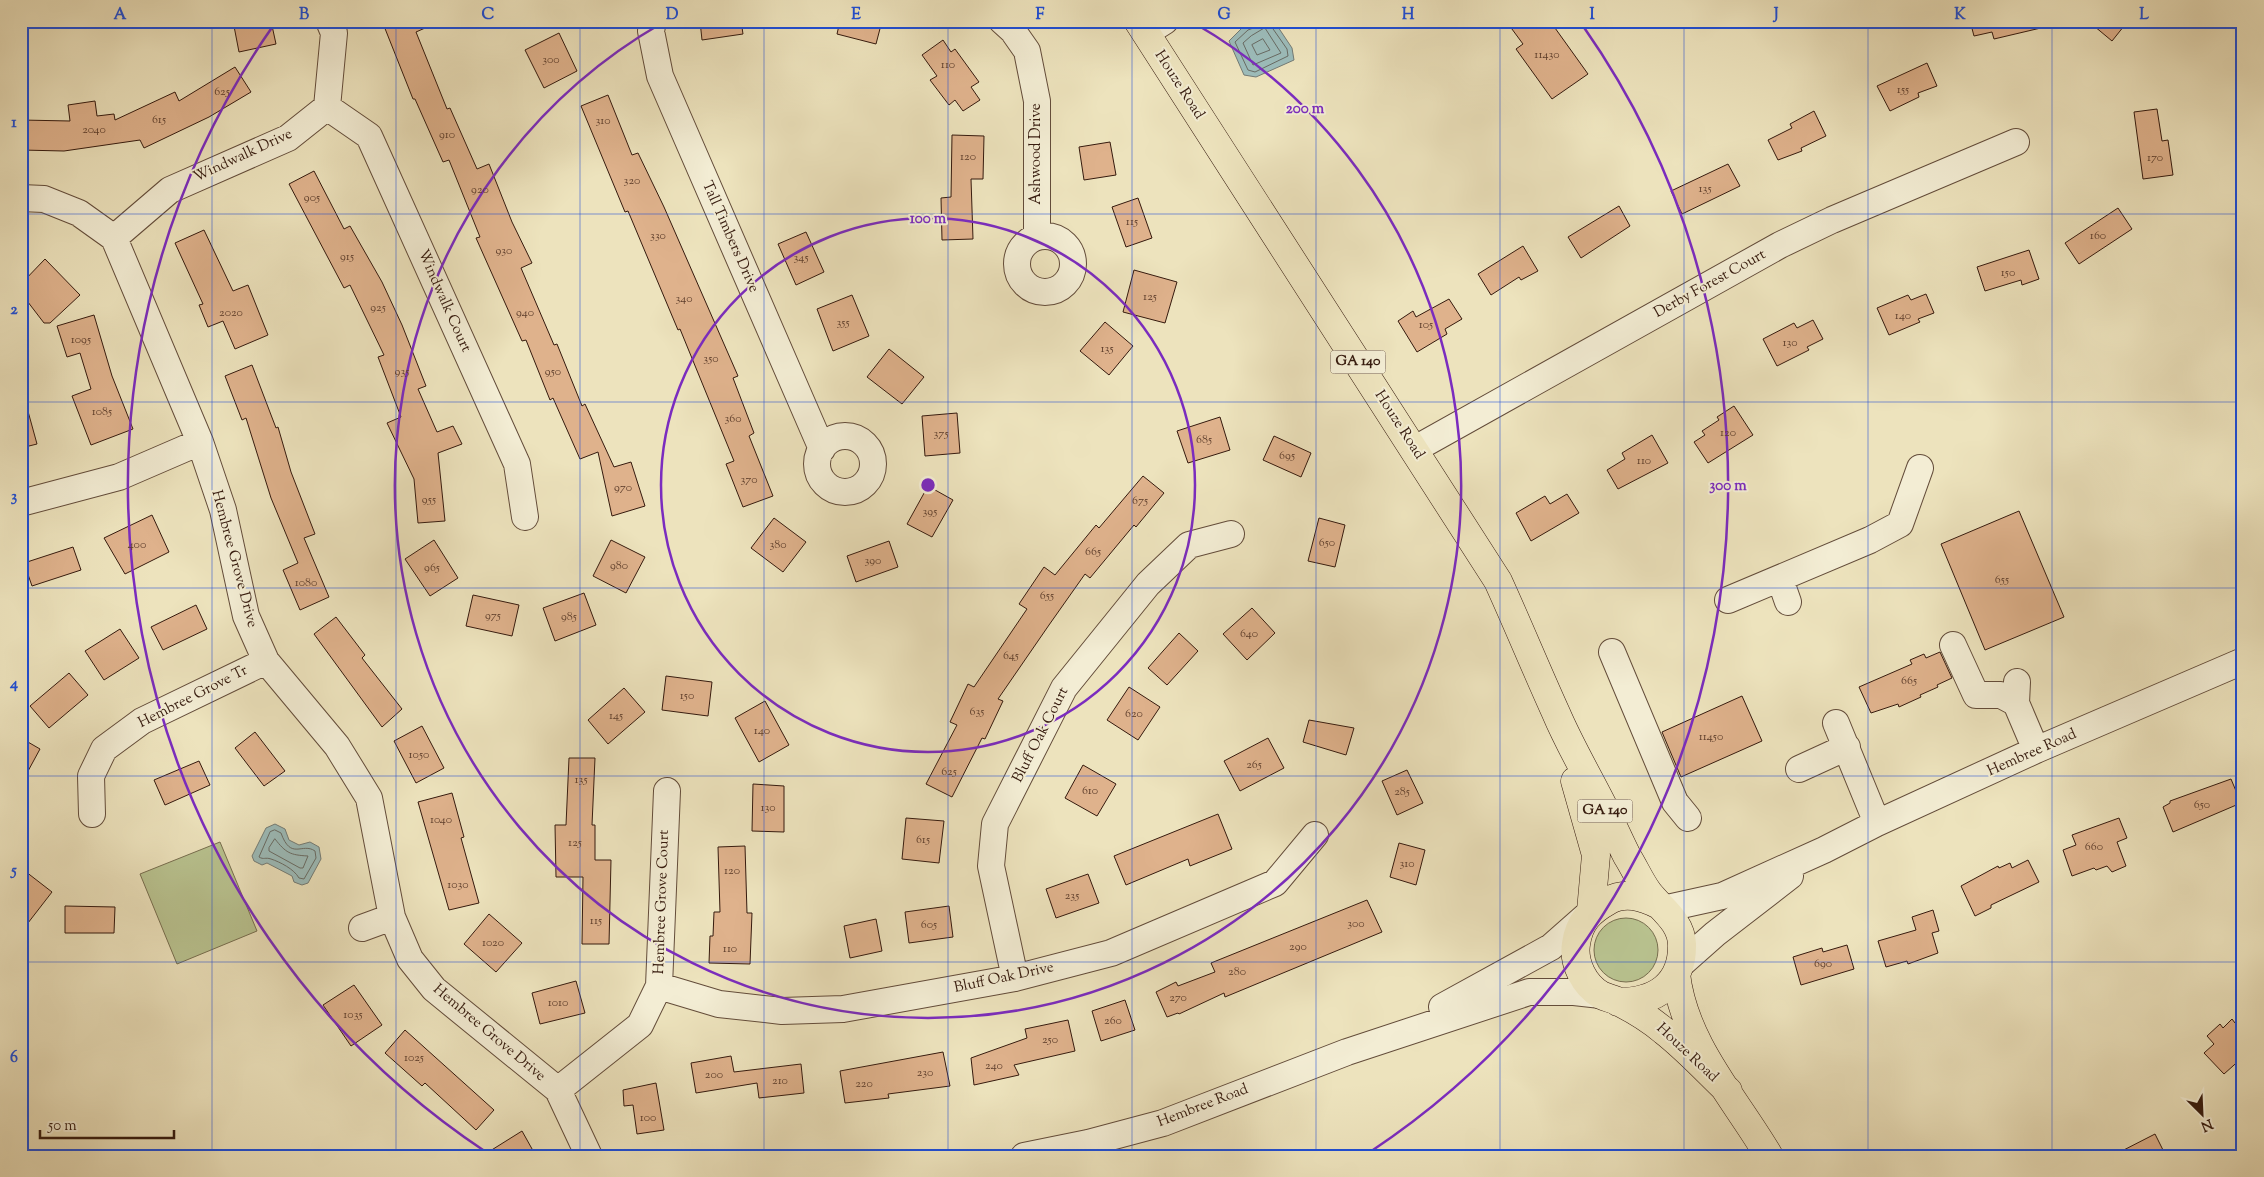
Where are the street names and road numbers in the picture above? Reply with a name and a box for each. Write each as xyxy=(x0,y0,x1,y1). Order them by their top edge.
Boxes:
street label: Houze Road xyxy=(1149,46,1209,124)
street label: Ashwood Drive xyxy=(1026,103,1047,205)
street label: Windwalk Drive xyxy=(190,124,296,188)
street label: Tall Timbers Drive xyxy=(696,178,764,296)
street label: Derby Forest Court xyxy=(1650,244,1770,324)
street label: Windwalk Court xyxy=(412,246,476,356)
road number: GA 140 xyxy=(1330,351,1386,374)
street label: Houze Road xyxy=(1369,386,1429,464)
street label: Hembree Grove Drive xyxy=(206,488,262,630)
street label: Hembree Grove Tr xyxy=(135,660,252,734)
street label: Bluff Oak Court xyxy=(1008,684,1074,786)
street label: Hembree Road xyxy=(1984,724,2081,782)
road number: GA 140 xyxy=(1578,799,1632,822)
street label: Hembree Grove Court xyxy=(649,829,675,975)
street label: Bluff Oak Drive xyxy=(952,957,1056,999)
street label: Hembree Grove Drive xyxy=(428,979,550,1087)
street label: Houze Road xyxy=(1651,1019,1723,1088)
street label: Hembree Road xyxy=(1154,1079,1252,1133)

